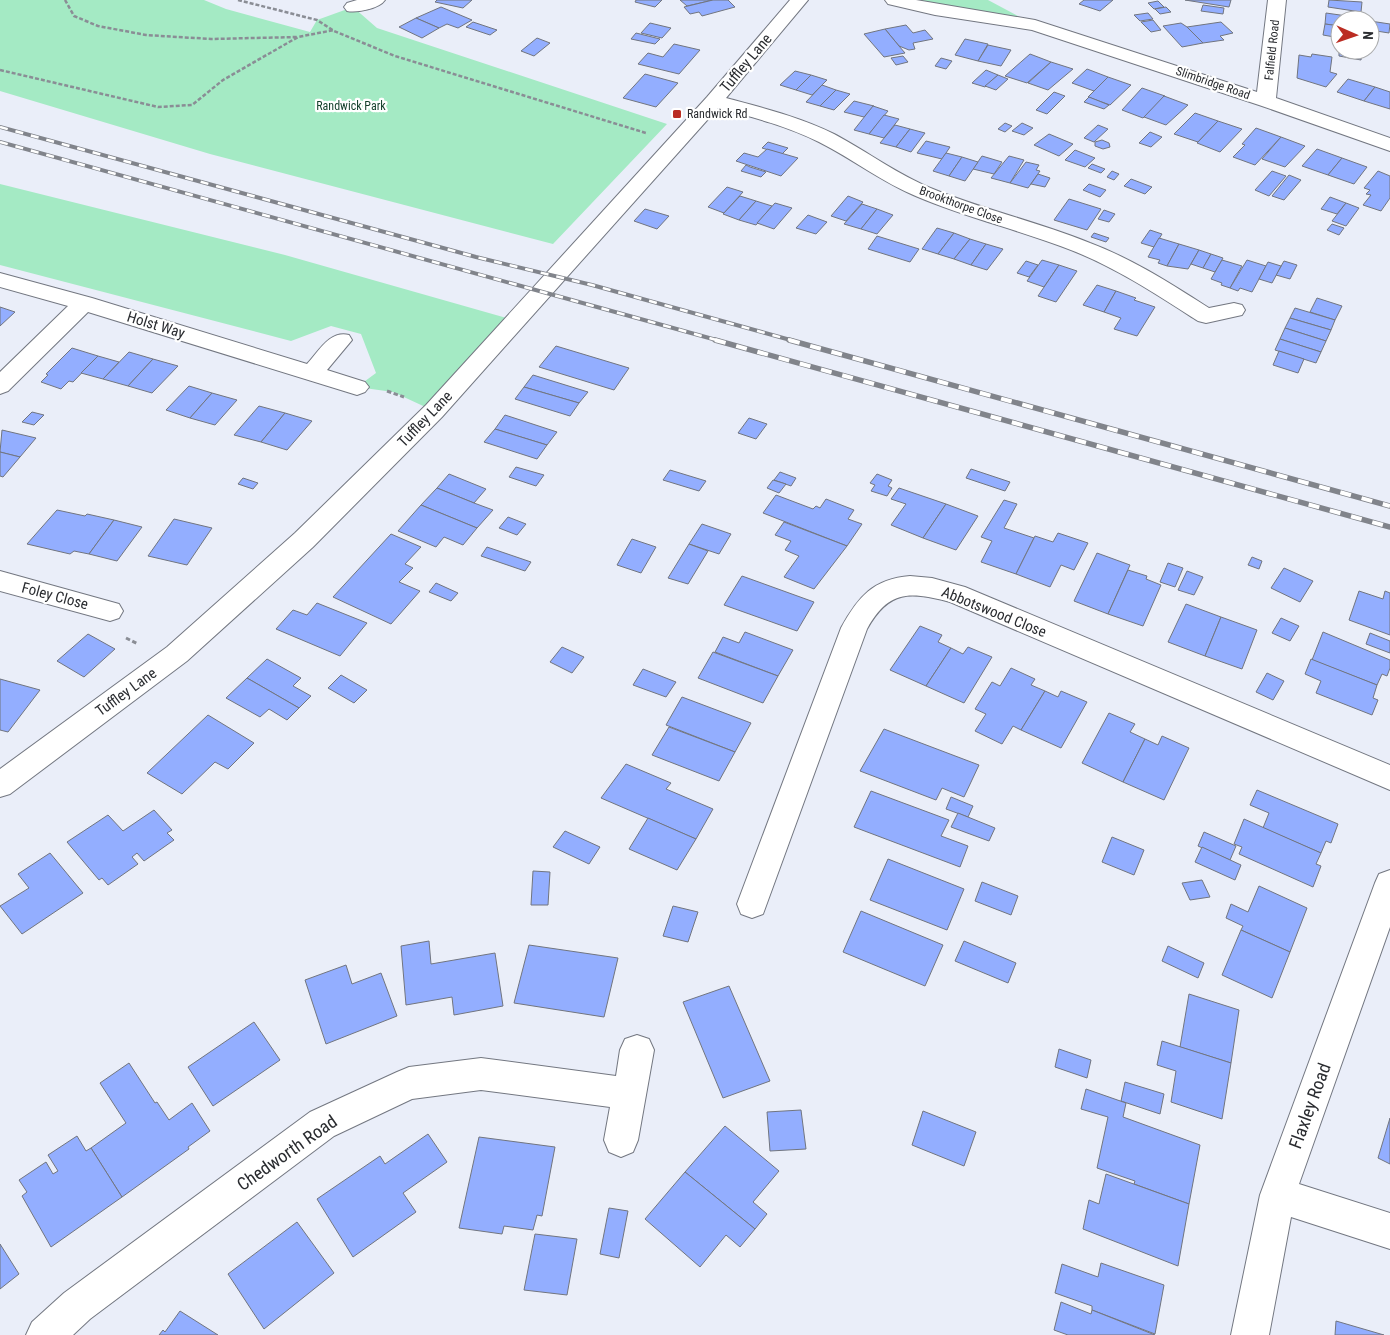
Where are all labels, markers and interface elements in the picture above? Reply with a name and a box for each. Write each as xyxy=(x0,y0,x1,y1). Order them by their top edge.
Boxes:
north arrow xyxy=(1330,10,1380,60)
street label: Falfield Road xyxy=(1262,19,1282,81)
street label: Tuffley Lane xyxy=(716,30,776,96)
text: N xyxy=(1360,31,1376,40)
street label: Slimbridge Road xyxy=(1174,64,1252,102)
park label: Randwick Park xyxy=(316,99,386,113)
place label: Randwick Rd xyxy=(687,107,748,121)
marker: Randwick Rd xyxy=(671,108,683,120)
street label: Brookthorpe Close xyxy=(917,183,1005,227)
street label: Holst Way xyxy=(125,308,187,342)
street label: Tuffley Lane xyxy=(394,387,456,451)
street label: Foley Close xyxy=(20,579,90,613)
street label: Abbotswood Close xyxy=(939,583,1049,641)
street label: Tuffley Lane xyxy=(92,664,160,720)
street label: Flaxley Road xyxy=(1284,1060,1335,1151)
street label: Chedworth Road xyxy=(233,1110,341,1195)

